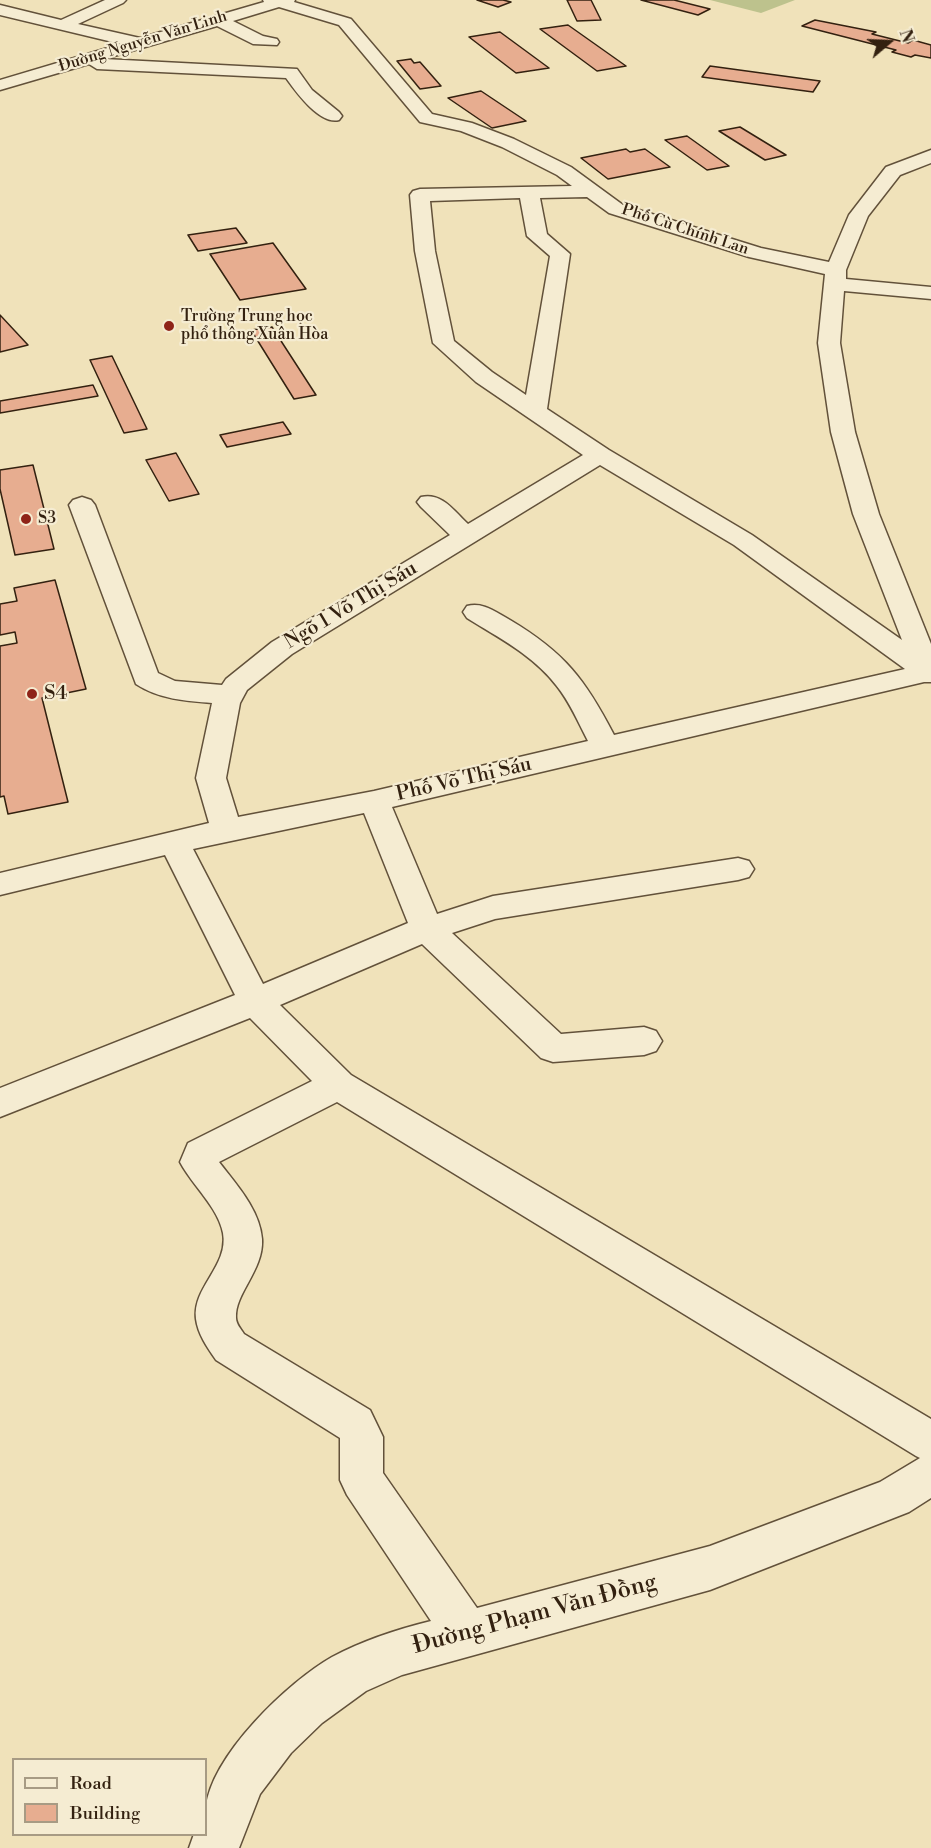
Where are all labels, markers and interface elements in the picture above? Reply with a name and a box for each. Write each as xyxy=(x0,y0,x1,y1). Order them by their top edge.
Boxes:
street label: Đường Nguyễn Văn Linh xyxy=(56,7,230,77)
north arrow xyxy=(859,12,919,72)
text: N xyxy=(895,27,918,45)
street label: Phố Cù Chính Lan xyxy=(619,200,751,260)
place label: Trường Trung học phổ thông Xuân Hòa xyxy=(181,307,328,345)
marker: Trường Trung học phổ thông Xuân Hòa xyxy=(162,319,176,333)
place label: S3 xyxy=(38,509,56,529)
marker: S3 xyxy=(19,512,33,526)
street label: Ngõ 1 Võ Thị Sáu xyxy=(280,557,422,655)
place label: S4 xyxy=(44,682,67,706)
marker: S4 xyxy=(25,687,39,701)
street label: Phố Võ Thị Sáu xyxy=(394,753,534,807)
street label: Đường Phạm Văn Đồng xyxy=(410,1569,660,1661)
legend xyxy=(12,1758,207,1836)
text: Road xyxy=(70,1772,112,1795)
text: Building xyxy=(70,1802,140,1825)

